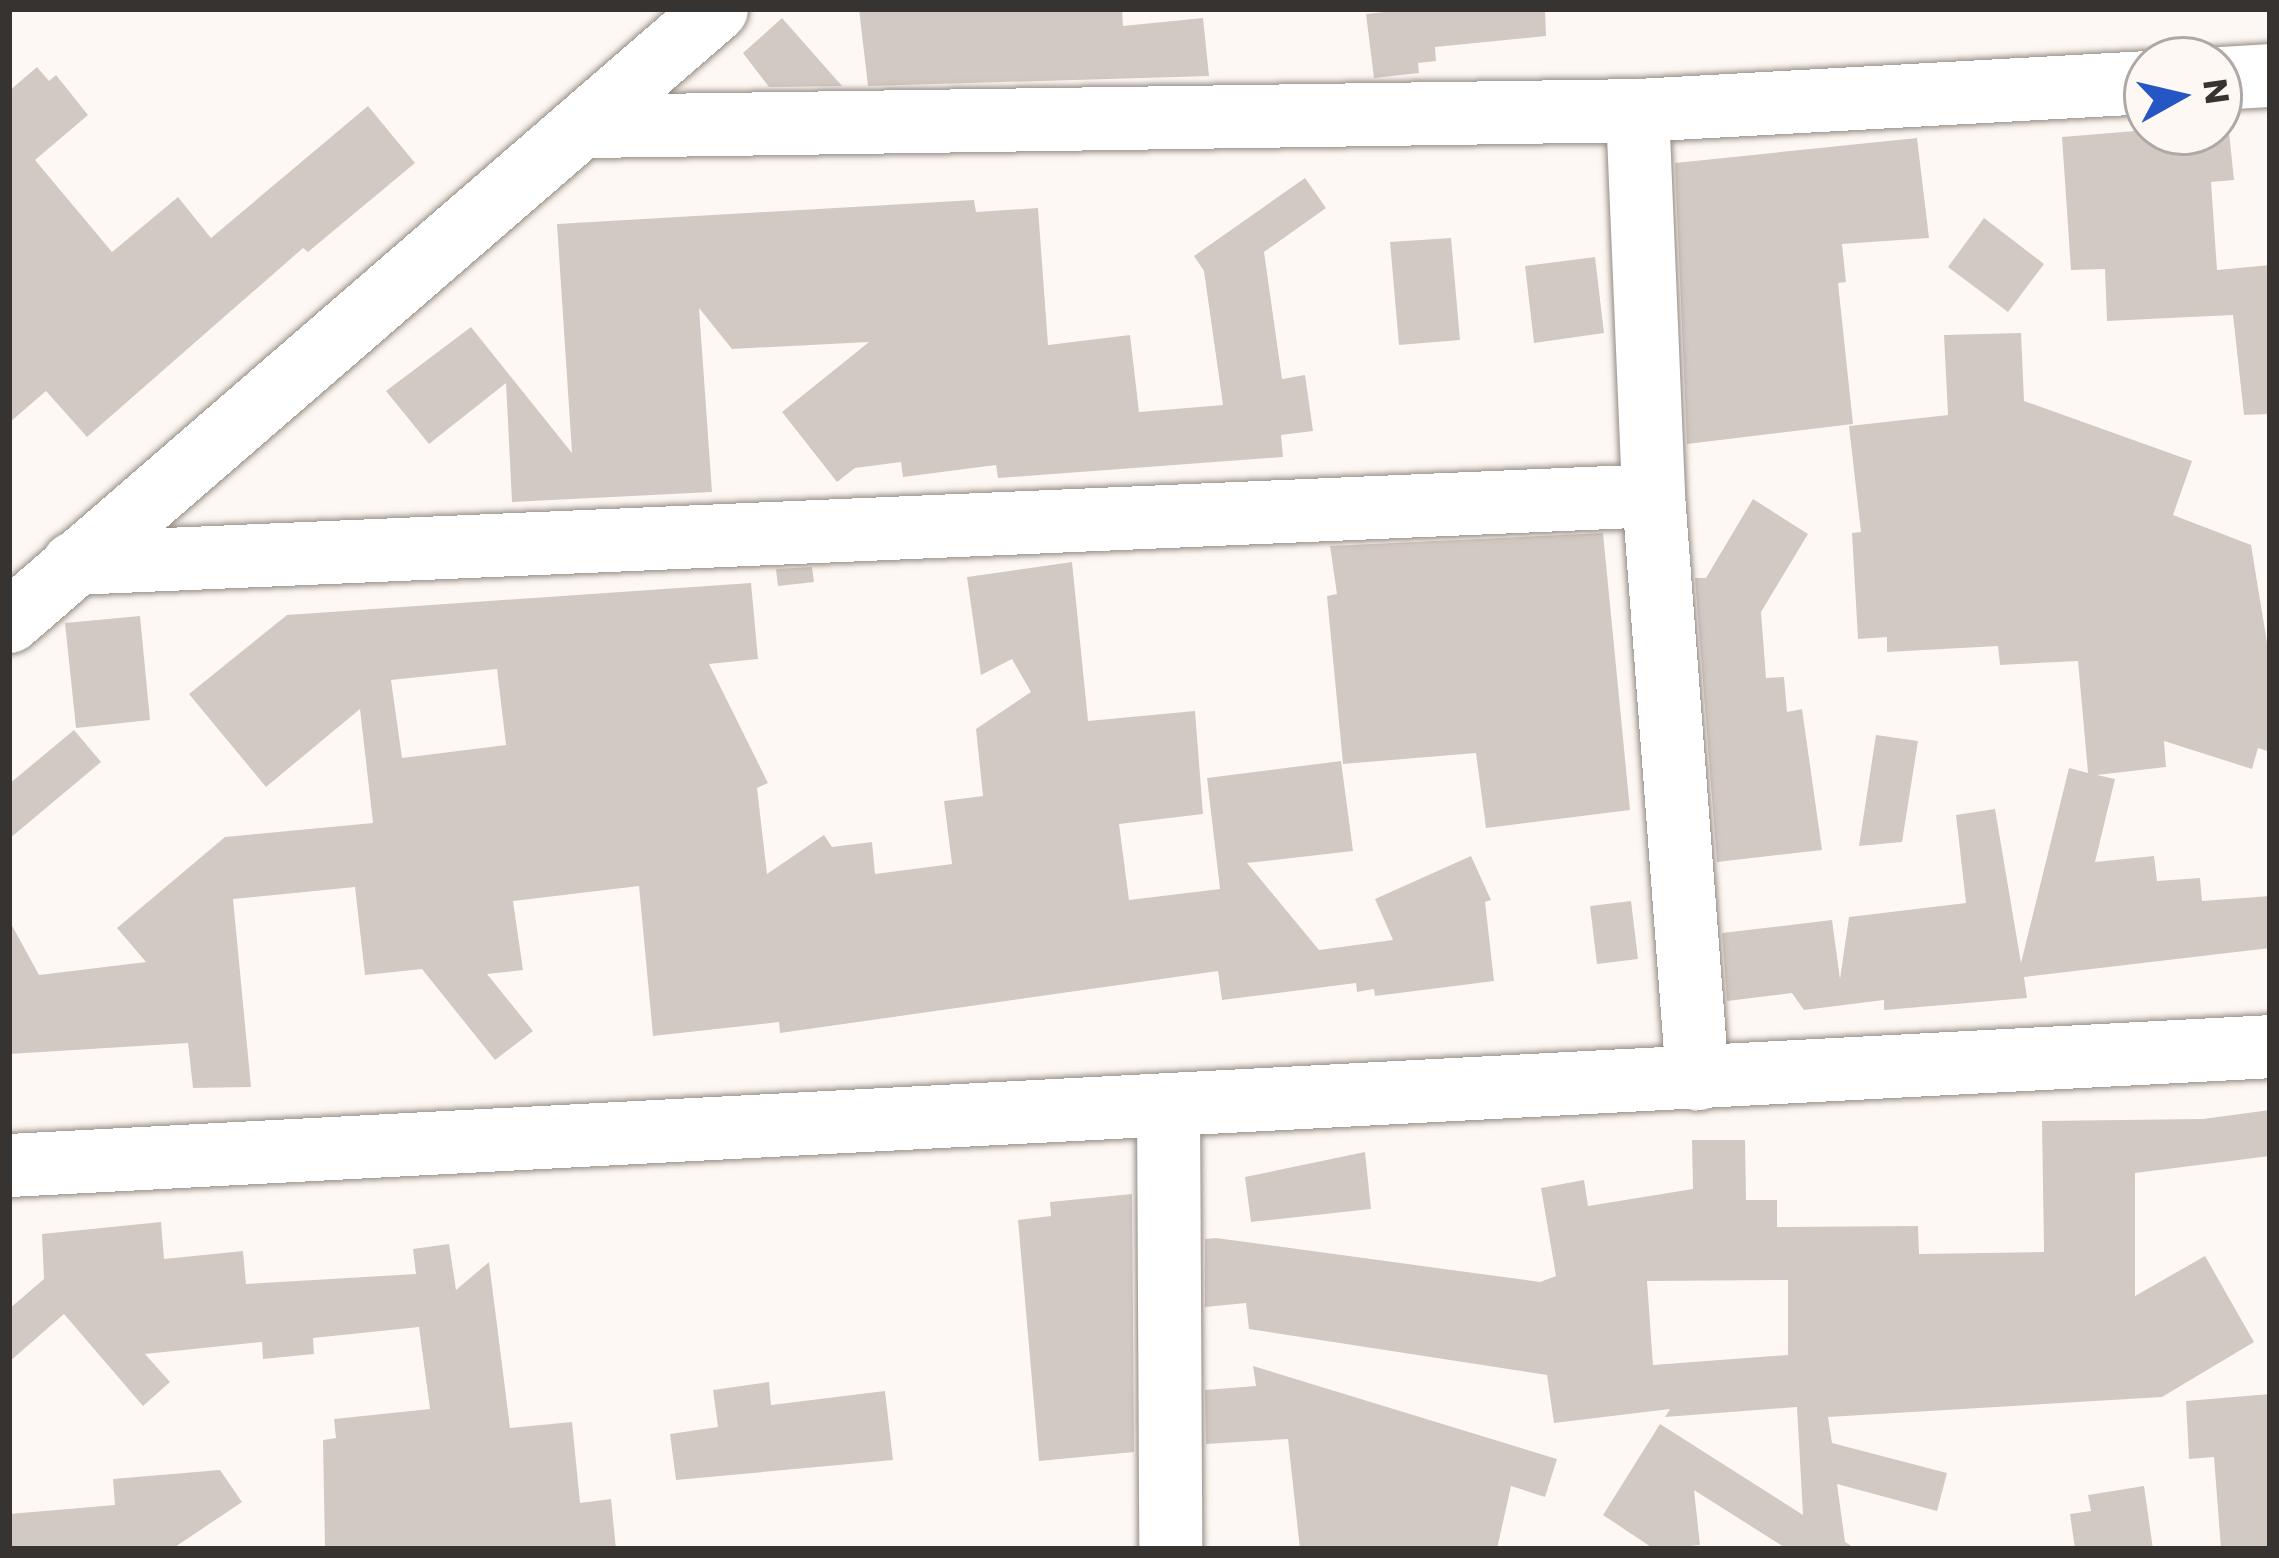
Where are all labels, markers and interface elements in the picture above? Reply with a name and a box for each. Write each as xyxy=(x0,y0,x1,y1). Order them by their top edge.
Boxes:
north arrow xyxy=(2123,36,2243,156)
text: N xyxy=(2191,76,2241,107)

